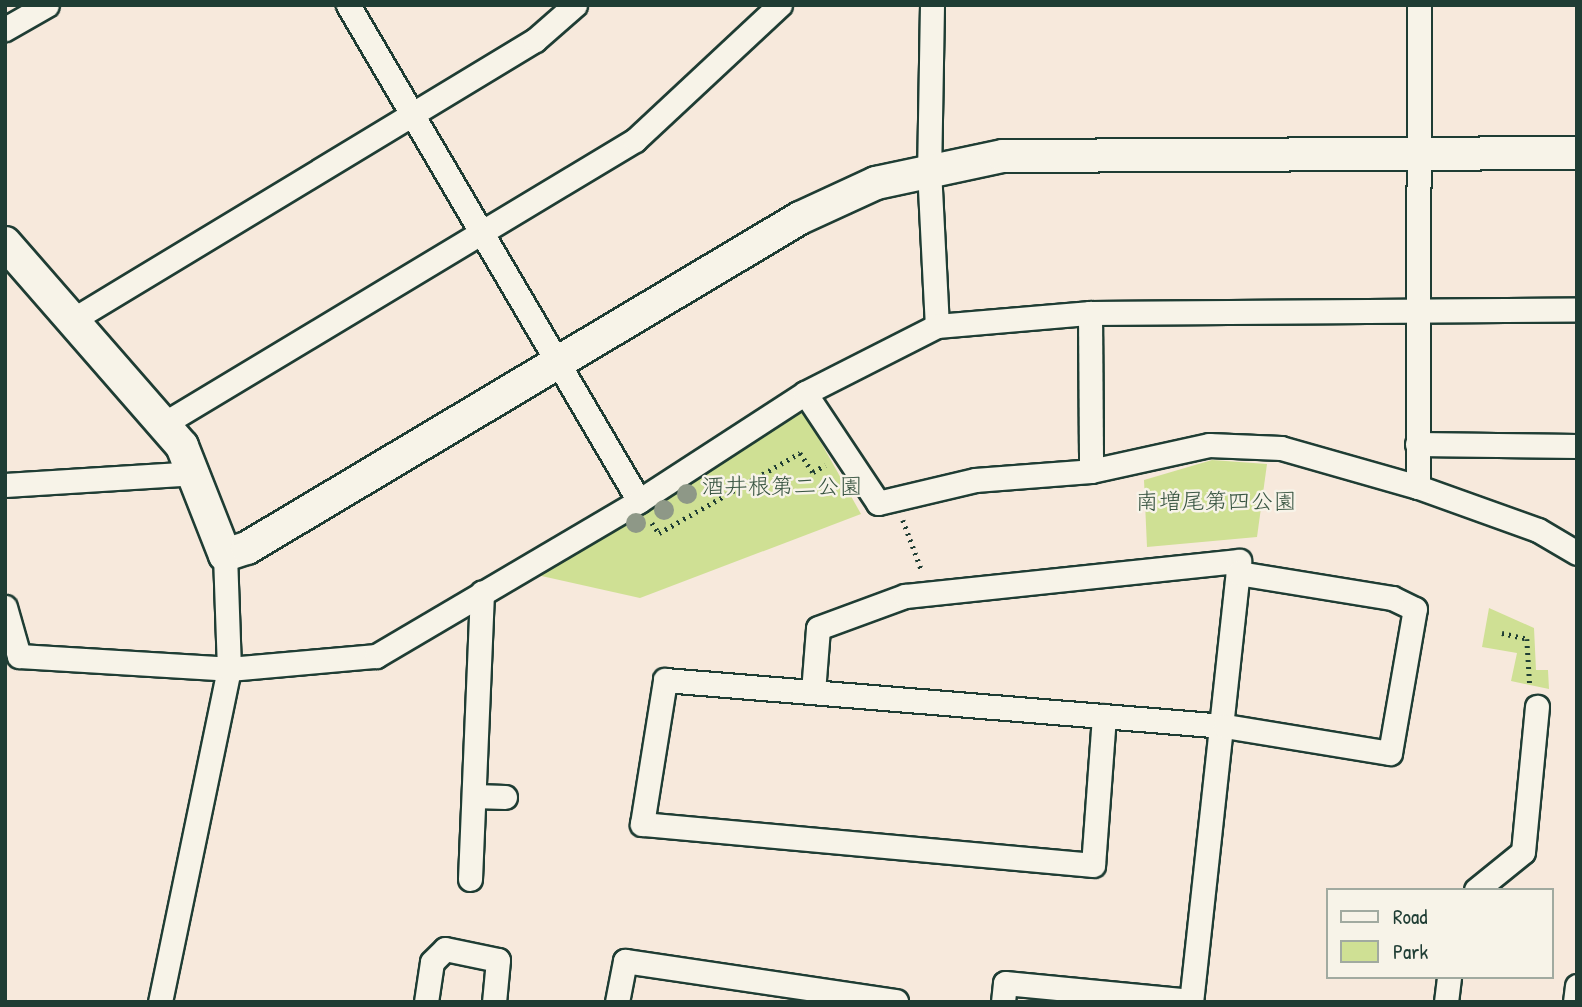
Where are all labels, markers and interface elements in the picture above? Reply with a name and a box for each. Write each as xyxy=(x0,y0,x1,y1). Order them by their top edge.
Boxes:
park label: 酒井根第二公園 xyxy=(702,472,862,500)
park label: 南増尾第四公園 xyxy=(1136,487,1296,515)
legend xyxy=(1326,888,1554,979)
text: Road xyxy=(1393,902,1427,931)
text: Park xyxy=(1393,937,1428,966)

